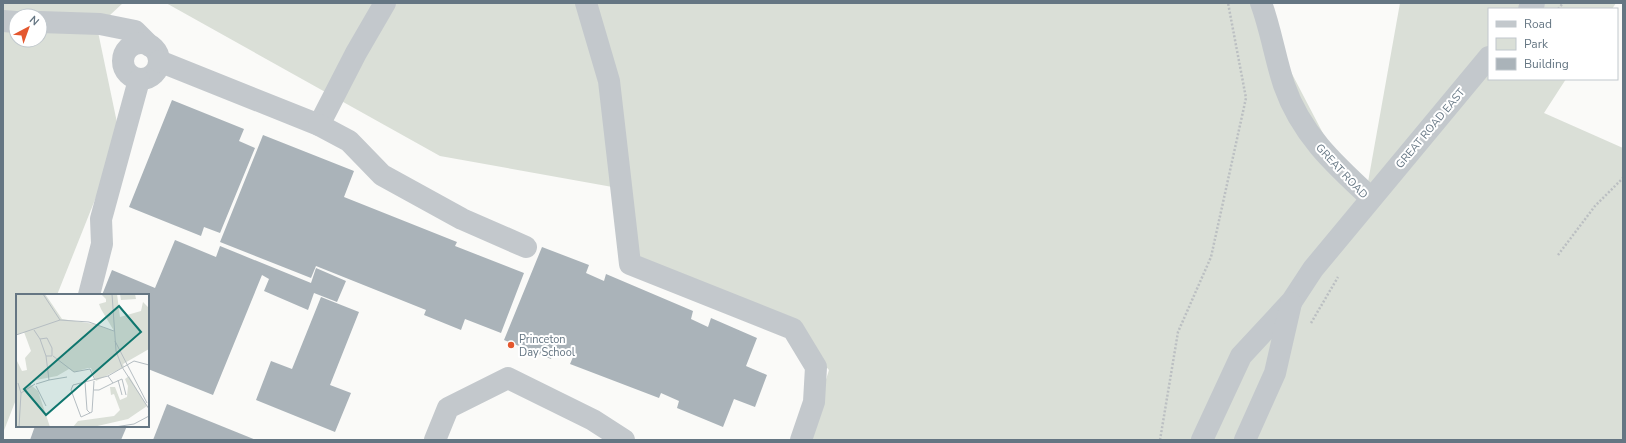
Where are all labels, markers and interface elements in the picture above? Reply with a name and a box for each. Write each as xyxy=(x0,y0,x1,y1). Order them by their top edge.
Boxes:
north arrow xyxy=(8,8,48,48)
legend xyxy=(1488,8,1618,80)
text: N xyxy=(26,12,42,29)
text: Road xyxy=(1524,16,1552,32)
text: Park xyxy=(1524,36,1549,52)
text: Building xyxy=(1524,56,1569,72)
street label: GREAT ROAD EAST xyxy=(1392,85,1469,172)
street label: GREAT ROAD xyxy=(1312,141,1371,202)
inset map xyxy=(16,294,149,427)
place label: Princeton Day School xyxy=(519,332,576,360)
marker: Princeton Day School xyxy=(506,340,516,350)

